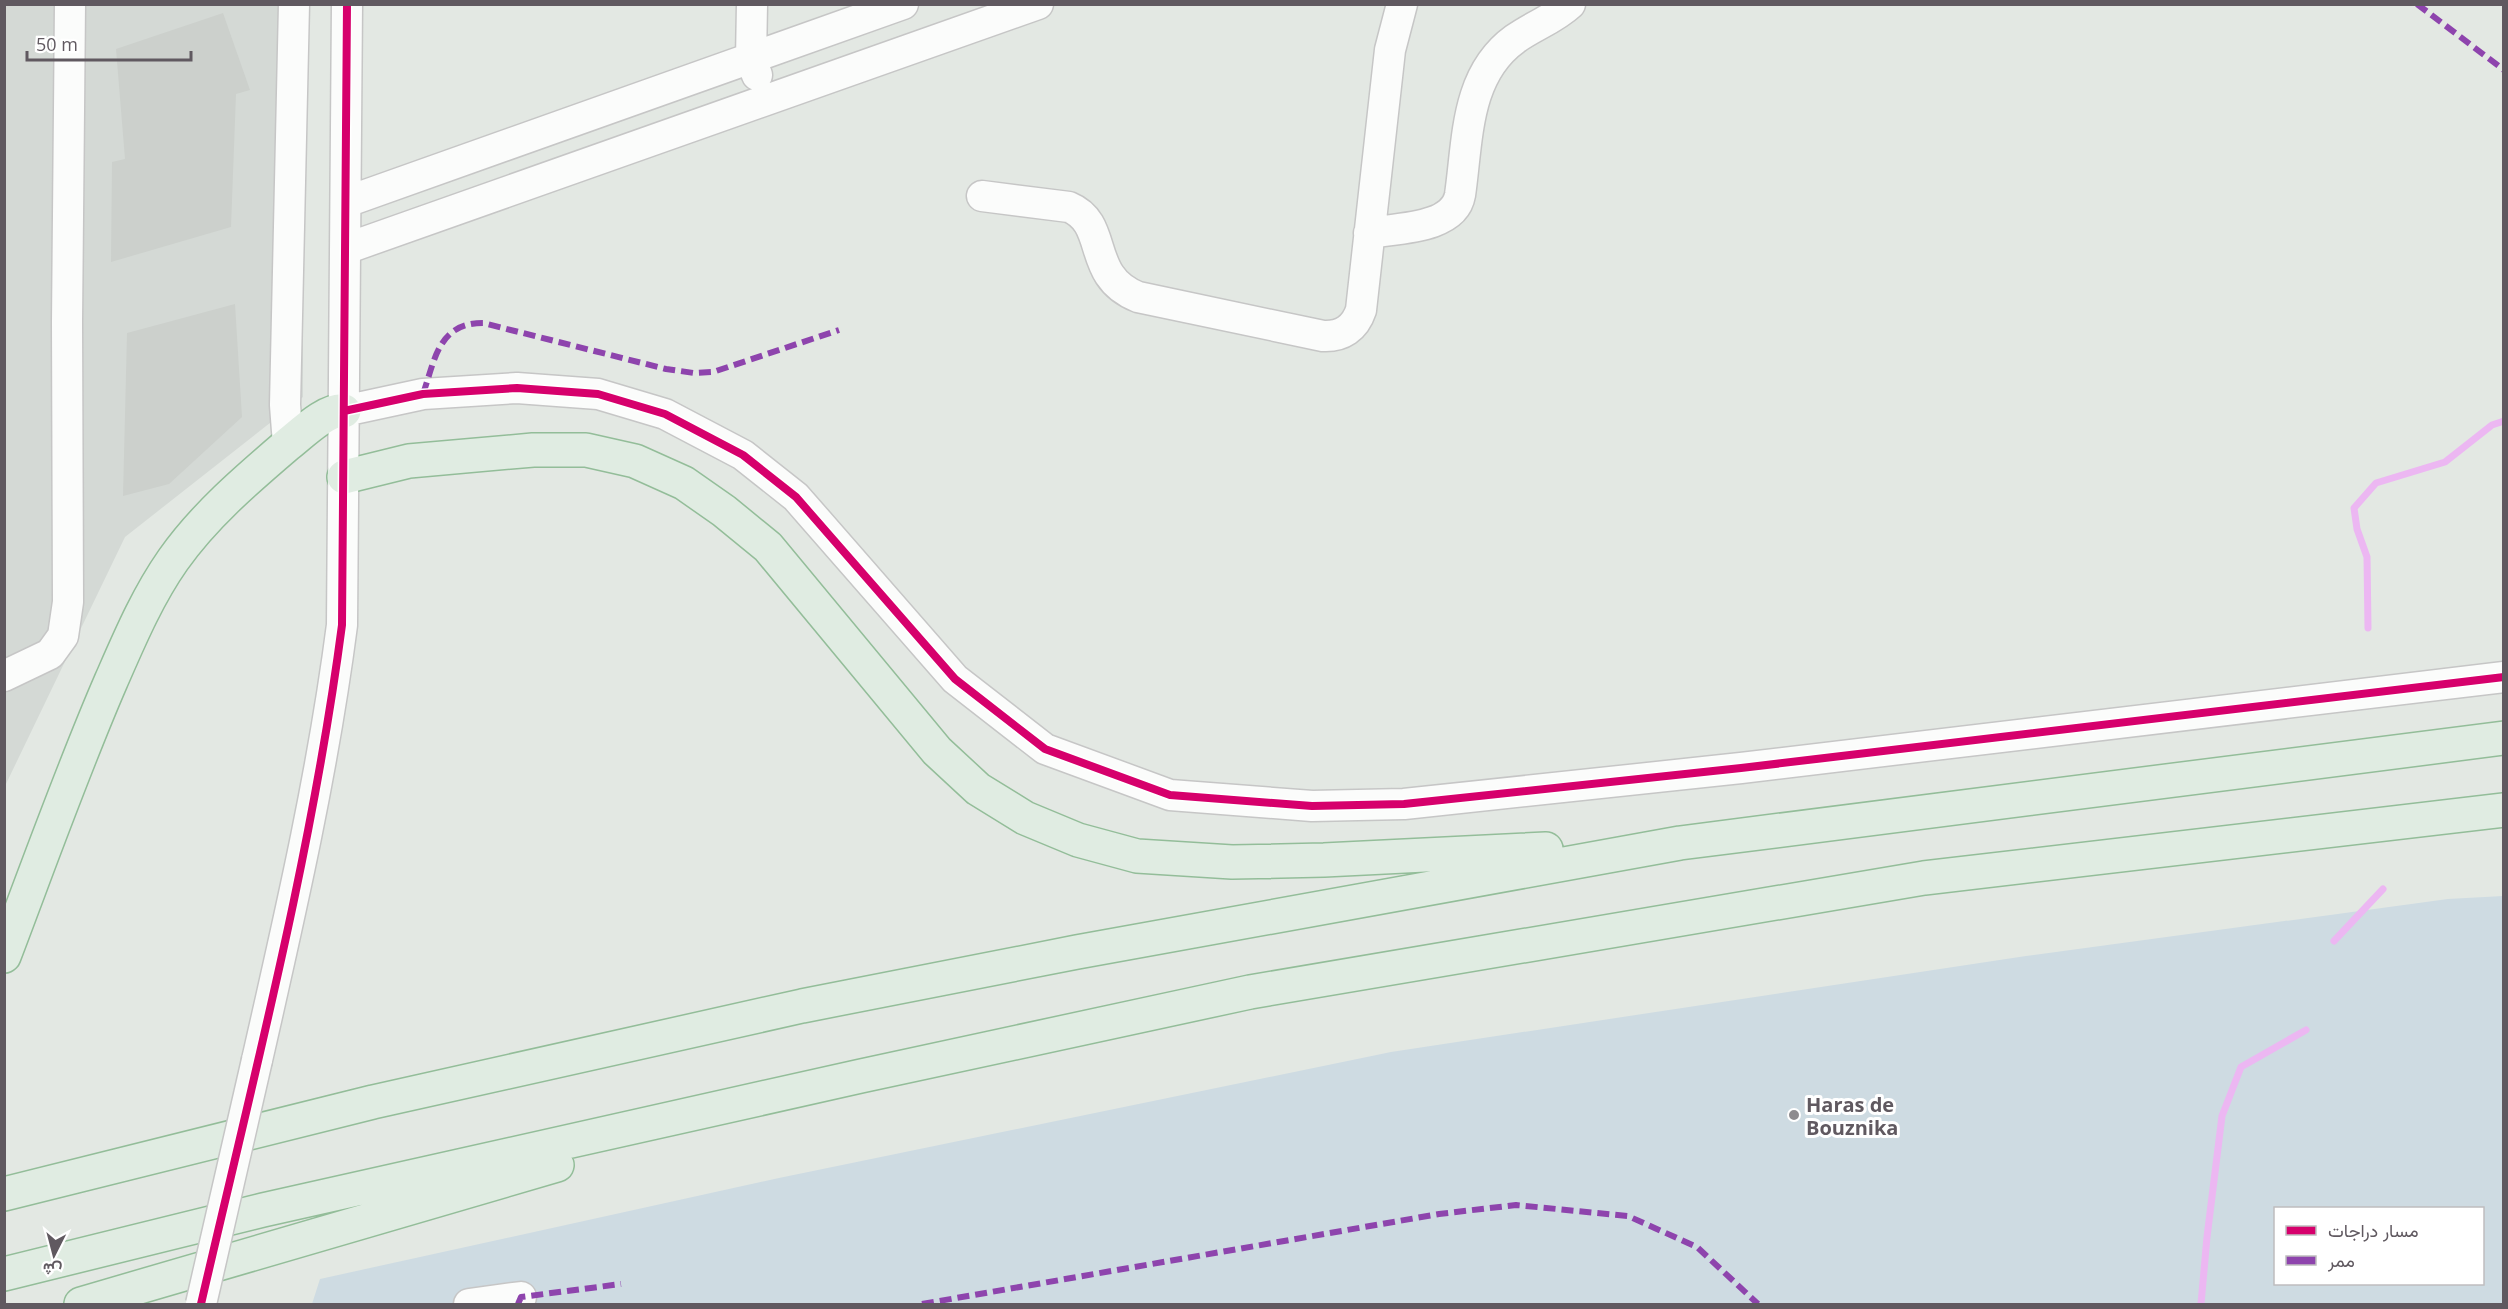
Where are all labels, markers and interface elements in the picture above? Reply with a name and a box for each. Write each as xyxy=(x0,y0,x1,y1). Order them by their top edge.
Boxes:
scale bar xyxy=(27,24,190,62)
text: 50 m xyxy=(36,32,78,56)
place label: Haras de Bouznika xyxy=(1806,1091,1898,1141)
marker: Haras de Bouznika xyxy=(1787,1108,1801,1122)
legend xyxy=(2274,1207,2484,1285)
text: مسار دراجات xyxy=(2328,1218,2419,1242)
north arrow xyxy=(24,1225,84,1285)
text: ممر xyxy=(2327,1248,2355,1272)
text: ش xyxy=(42,1258,63,1282)

